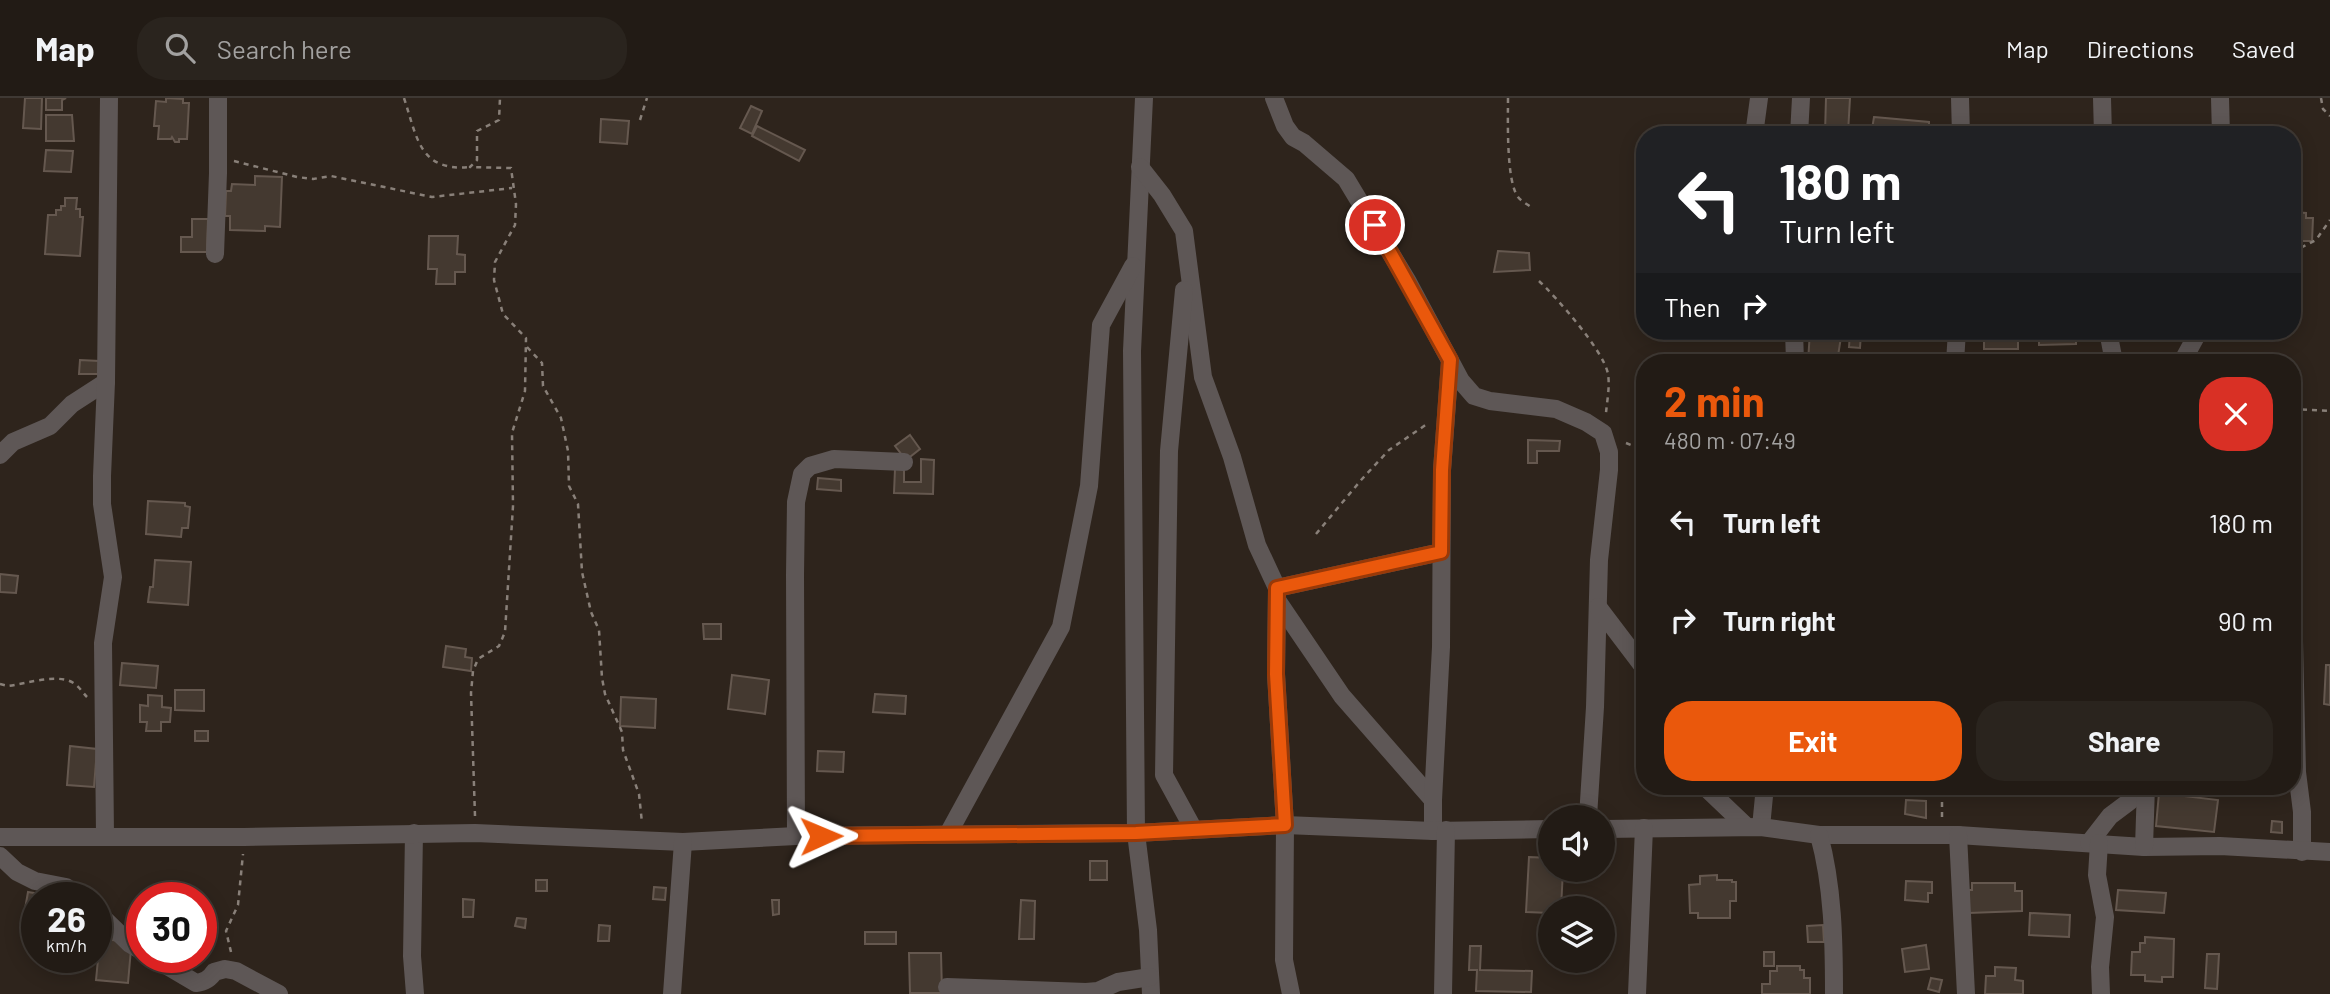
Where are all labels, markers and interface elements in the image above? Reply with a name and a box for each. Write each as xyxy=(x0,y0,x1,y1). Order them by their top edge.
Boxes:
search box xyxy=(137,17,627,80)
text: Map xyxy=(35,28,95,68)
icon: search xyxy=(161,29,199,67)
text: Search here xyxy=(217,33,352,64)
text: Map xyxy=(2006,34,2049,63)
text: Directions xyxy=(2087,34,2194,63)
text: Saved xyxy=(2232,34,2295,63)
text: 180 m xyxy=(1779,151,1902,210)
icon: left xyxy=(1664,154,1755,245)
pin xyxy=(1345,195,1405,255)
icon: arrive xyxy=(1356,206,1394,244)
text: Turn left xyxy=(1779,211,1896,249)
icon: right xyxy=(1735,287,1773,325)
text: Then xyxy=(1664,291,1721,322)
text: 2 min xyxy=(1664,375,1765,425)
button: close xyxy=(2199,377,2273,451)
text: 480 m · 07:49 xyxy=(1664,426,1796,454)
icon: left xyxy=(1664,503,1702,541)
text: Turn left xyxy=(1723,507,1821,538)
text: 180 m xyxy=(2209,507,2273,538)
icon: right xyxy=(1664,601,1702,639)
text: Turn right xyxy=(1723,605,1836,636)
text: 90 m xyxy=(2218,605,2273,636)
button: Exit xyxy=(1664,701,1962,781)
button: Share xyxy=(1976,701,2273,781)
position arrow xyxy=(784,799,858,873)
map controls xyxy=(1538,805,1615,973)
button: sound xyxy=(1538,805,1615,882)
speed limit sign: 30 xyxy=(126,882,217,973)
button: layers xyxy=(1538,896,1615,973)
text: 26 xyxy=(47,897,86,939)
text: km/h xyxy=(46,934,87,956)

